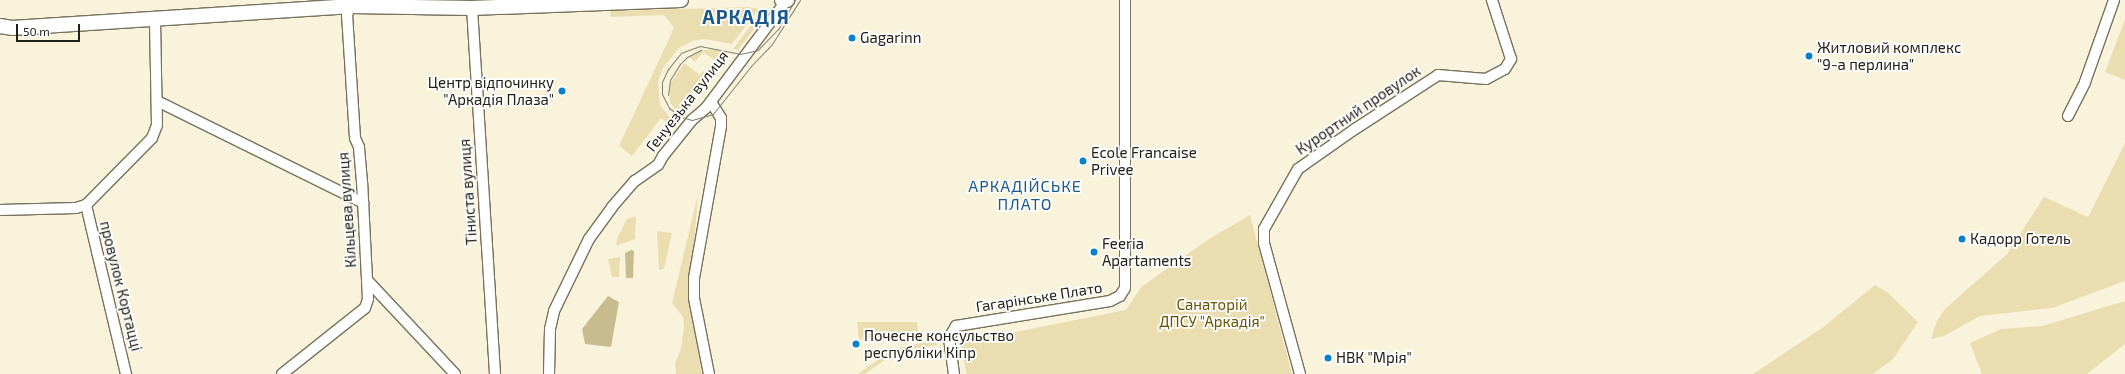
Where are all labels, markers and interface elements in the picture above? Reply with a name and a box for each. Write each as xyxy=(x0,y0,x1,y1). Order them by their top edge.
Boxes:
district label: АРКАДІЯ xyxy=(702,6,790,28)
scale bar xyxy=(18,16,82,42)
text: 50 m xyxy=(23,24,50,38)
place label: Gagarinn xyxy=(860,29,921,47)
marker: Gagarinn xyxy=(847,33,857,43)
place label: Житловий комплекс "9-а перлина" xyxy=(1817,38,1961,73)
street label: Генуезька вулиця xyxy=(642,47,732,155)
marker: Житловий комплекс "9-а перлина" xyxy=(1804,51,1814,61)
street label: Курортний провулок xyxy=(1292,62,1424,158)
place label: Центр відпочинку "Аркадія Плаза" xyxy=(428,73,554,108)
marker: Центр відпочинку "Аркадія Плаза" xyxy=(557,86,567,96)
street label: Тіниста вулиця xyxy=(455,138,481,246)
place label: Ecole Francaise Privee xyxy=(1091,143,1197,178)
street label: Кільцева вулиця xyxy=(334,152,360,268)
marker: Ecole Francaise Privee xyxy=(1078,156,1088,166)
district label: АРКАДІЙСЬКЕ ПЛАТО xyxy=(968,176,1082,214)
street label: провулок Кортацці xyxy=(96,219,146,353)
place label: Кадорр Готель xyxy=(1970,230,2071,248)
place label: Feeria Apartaments xyxy=(1102,234,1191,269)
marker: Кадорр Готель xyxy=(1957,234,1967,244)
marker: Feeria Apartaments xyxy=(1089,247,1099,257)
street label: Гагарінське Плато xyxy=(974,278,1104,316)
park label: Санаторій ДПСУ "Аркадія" xyxy=(1159,295,1265,330)
place label: Почесне консульство республіки Кіпр xyxy=(864,326,1014,361)
marker: Почесне консульство республіки Кіпр xyxy=(851,339,861,349)
place label: НВК "Мрія" xyxy=(1336,349,1412,367)
marker: НВК "Мрія" xyxy=(1323,353,1333,363)

